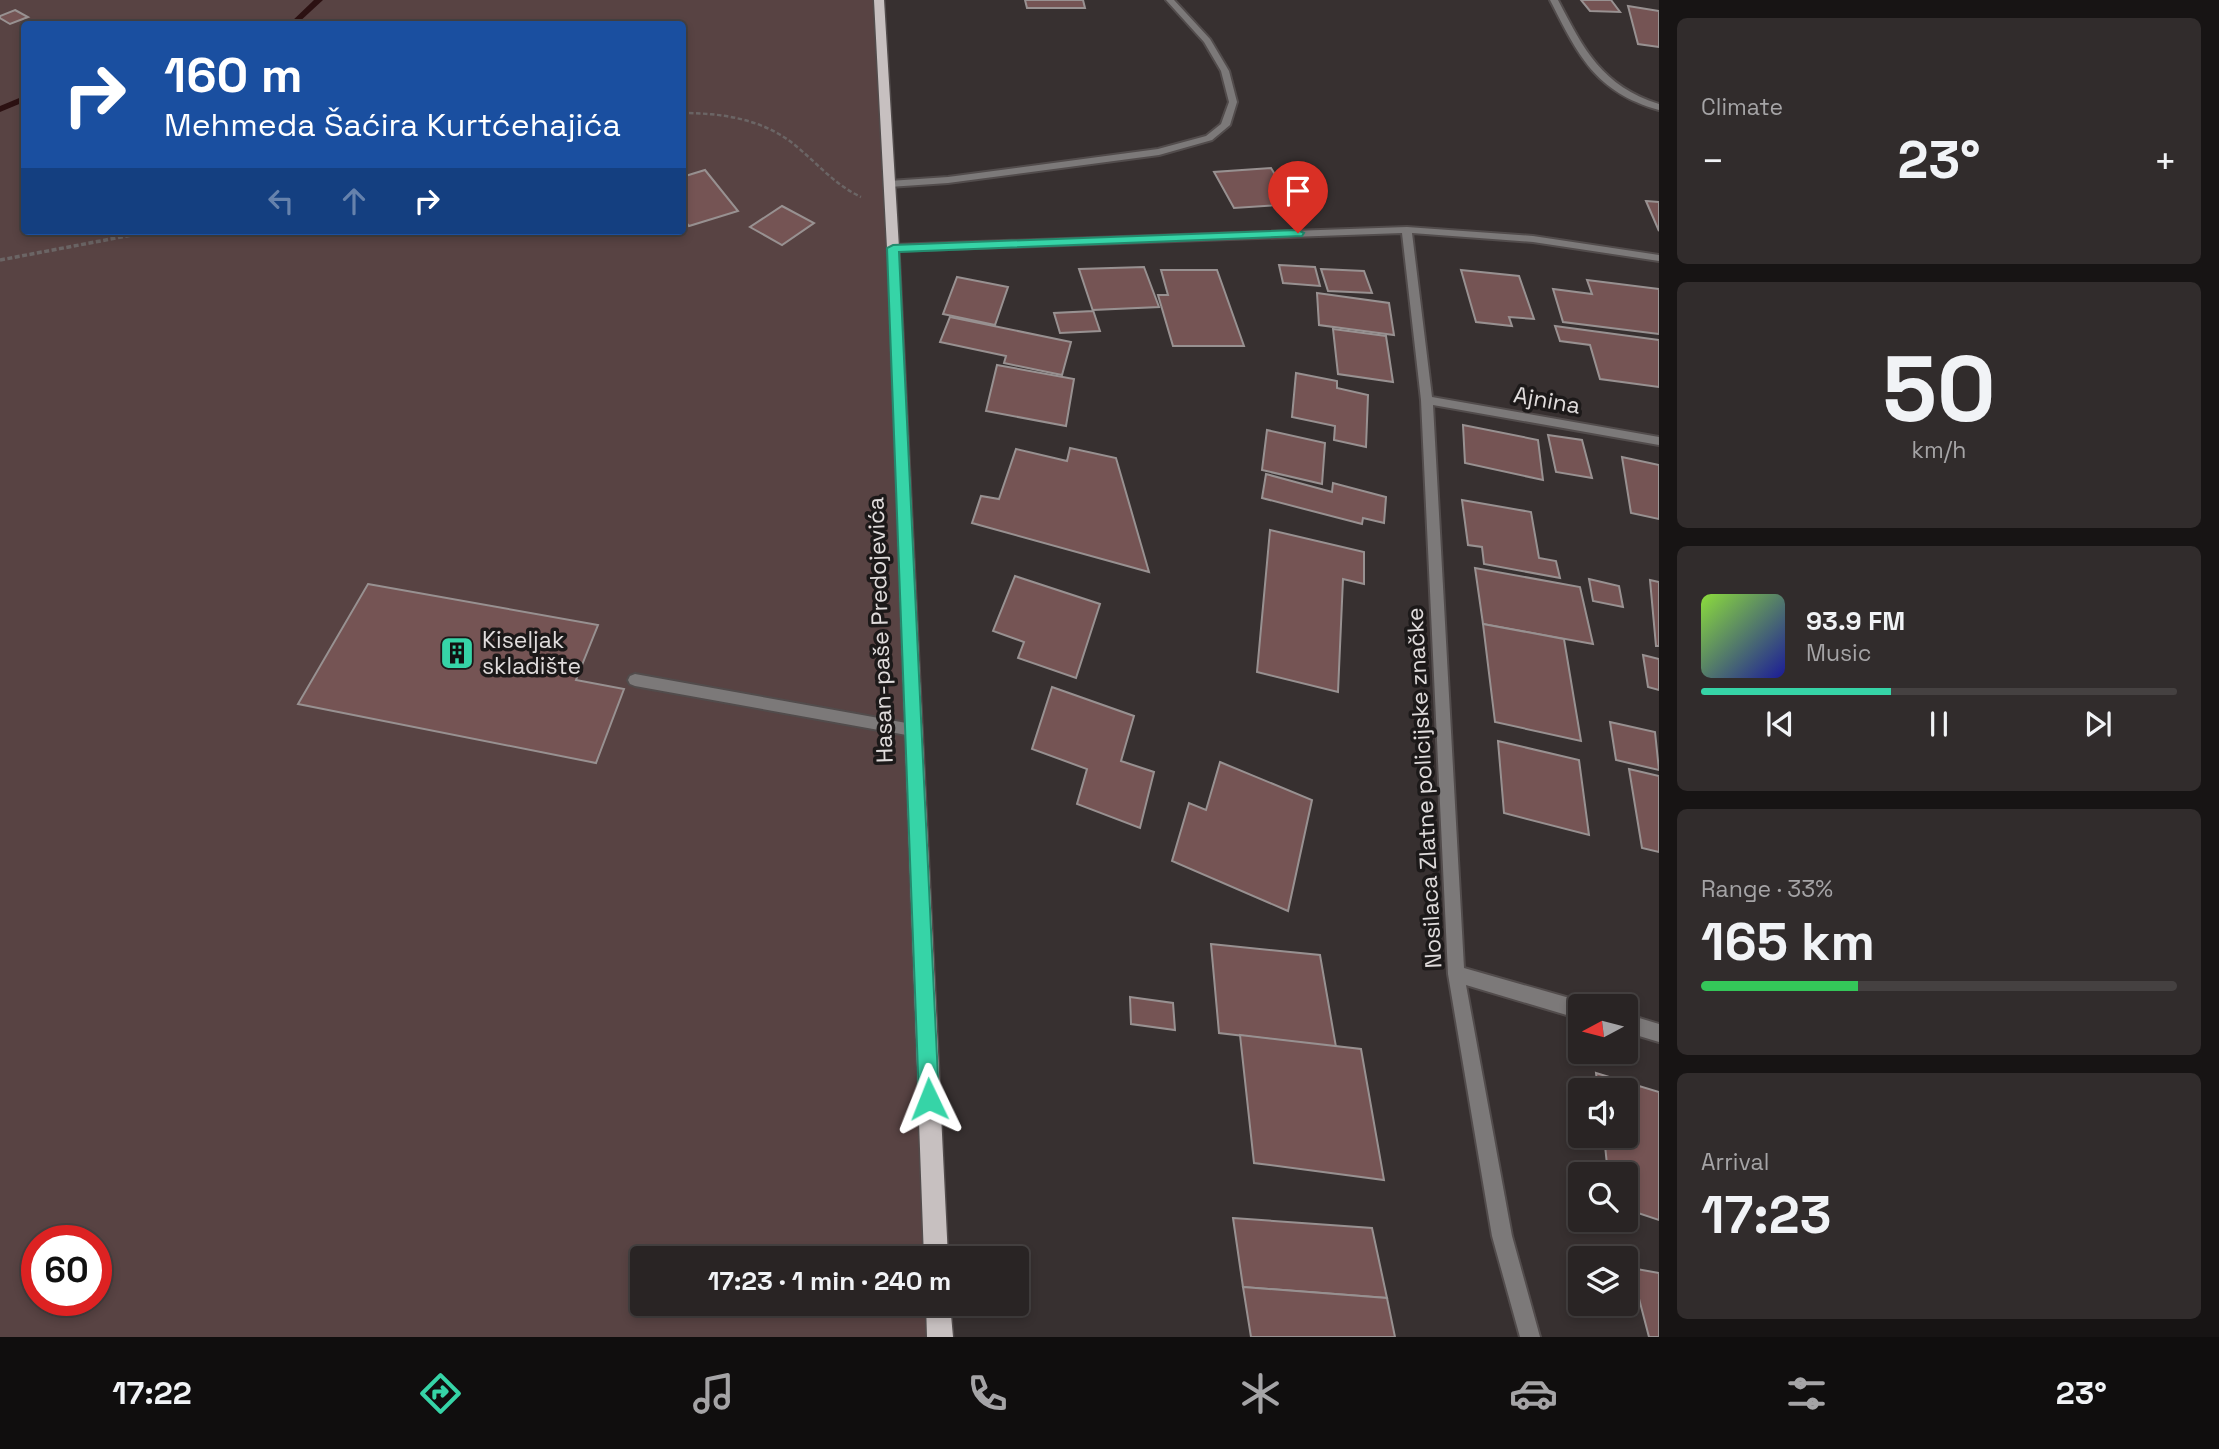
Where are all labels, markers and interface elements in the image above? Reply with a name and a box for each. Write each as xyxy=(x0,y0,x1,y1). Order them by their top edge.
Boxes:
text: 160 m xyxy=(164,44,302,106)
icon: right xyxy=(49,49,140,140)
text: Climate xyxy=(1701,92,1783,122)
text: Mehmeda Šaćira Kurtćehajića xyxy=(164,105,621,145)
text: 23° xyxy=(1898,127,1981,193)
text: − xyxy=(1701,137,1725,185)
text: + xyxy=(2153,137,2177,185)
pin xyxy=(1268,161,1328,233)
icon: arrive xyxy=(1279,172,1317,210)
icon: left xyxy=(262,182,300,220)
icon: ahead xyxy=(335,182,373,220)
icon: right xyxy=(408,182,446,220)
text: 50 xyxy=(1882,331,1996,448)
street label: Ajnina xyxy=(1511,379,1583,421)
text: km/h xyxy=(1912,435,1966,465)
street label: Hasan-paše Predojevića xyxy=(860,496,900,764)
text: 93.9 FM xyxy=(1806,604,1905,638)
street label: Nosilaca Zlatne policijske značke xyxy=(1400,607,1448,969)
place label: Kiseljak skladište xyxy=(482,625,581,681)
building icon: Kiseljak skladište xyxy=(438,634,476,672)
text: Music xyxy=(1806,638,1871,668)
icon: previous xyxy=(1761,705,1799,743)
icon: pause xyxy=(1920,705,1958,743)
icon: next xyxy=(2079,705,2117,743)
text: Range · 33% xyxy=(1701,874,1833,904)
text: 165 km xyxy=(1701,909,1875,975)
north arrow xyxy=(1568,994,1638,1064)
map controls xyxy=(1568,994,1638,1316)
position arrow xyxy=(892,1062,966,1136)
button: sound xyxy=(1568,1078,1638,1148)
text: Arrival xyxy=(1701,1147,1769,1177)
button: search xyxy=(1568,1162,1638,1232)
text: 17:23 xyxy=(1701,1182,1831,1248)
speed limit sign: 60 xyxy=(21,1225,112,1316)
button: layers xyxy=(1568,1246,1638,1316)
text: 17:23 · 1 min · 240 m xyxy=(708,1264,951,1298)
icon: directions xyxy=(416,1369,465,1418)
icon: music xyxy=(689,1369,738,1418)
icon: phone xyxy=(963,1369,1012,1418)
icon: climate xyxy=(1236,1369,1285,1418)
icon: car xyxy=(1509,1369,1558,1418)
icon: filters xyxy=(1782,1369,1831,1418)
text: 17:22 xyxy=(112,1373,192,1413)
text: 23° xyxy=(2056,1373,2107,1413)

